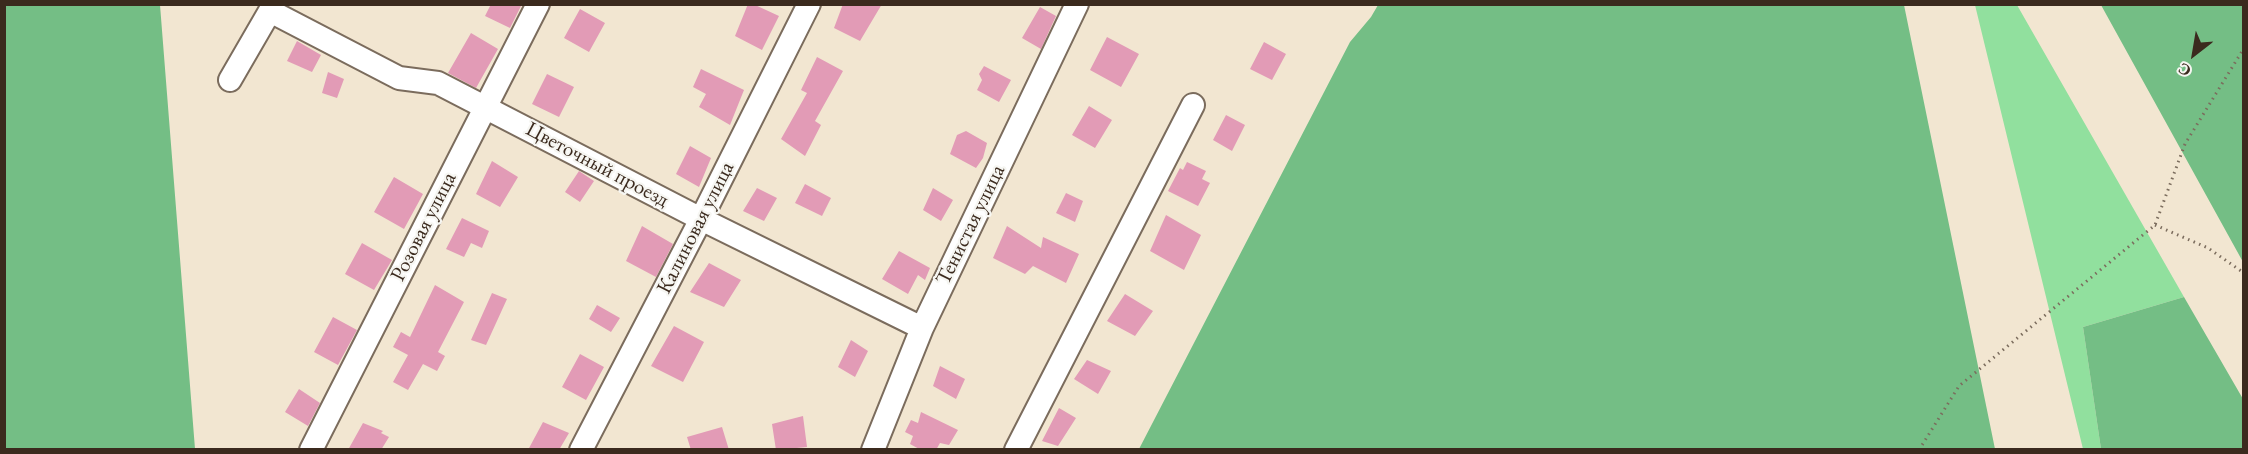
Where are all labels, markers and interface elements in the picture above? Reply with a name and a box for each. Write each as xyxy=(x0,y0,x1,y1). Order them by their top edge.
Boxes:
north arrow xyxy=(2164,24,2224,84)
text: С xyxy=(2174,58,2195,82)
street label: Цветочный проезд xyxy=(521,117,673,213)
street label: Калиновая улица xyxy=(652,158,740,298)
street label: Тенистая улица xyxy=(931,161,1011,289)
street label: Розовая улица xyxy=(386,168,462,286)

